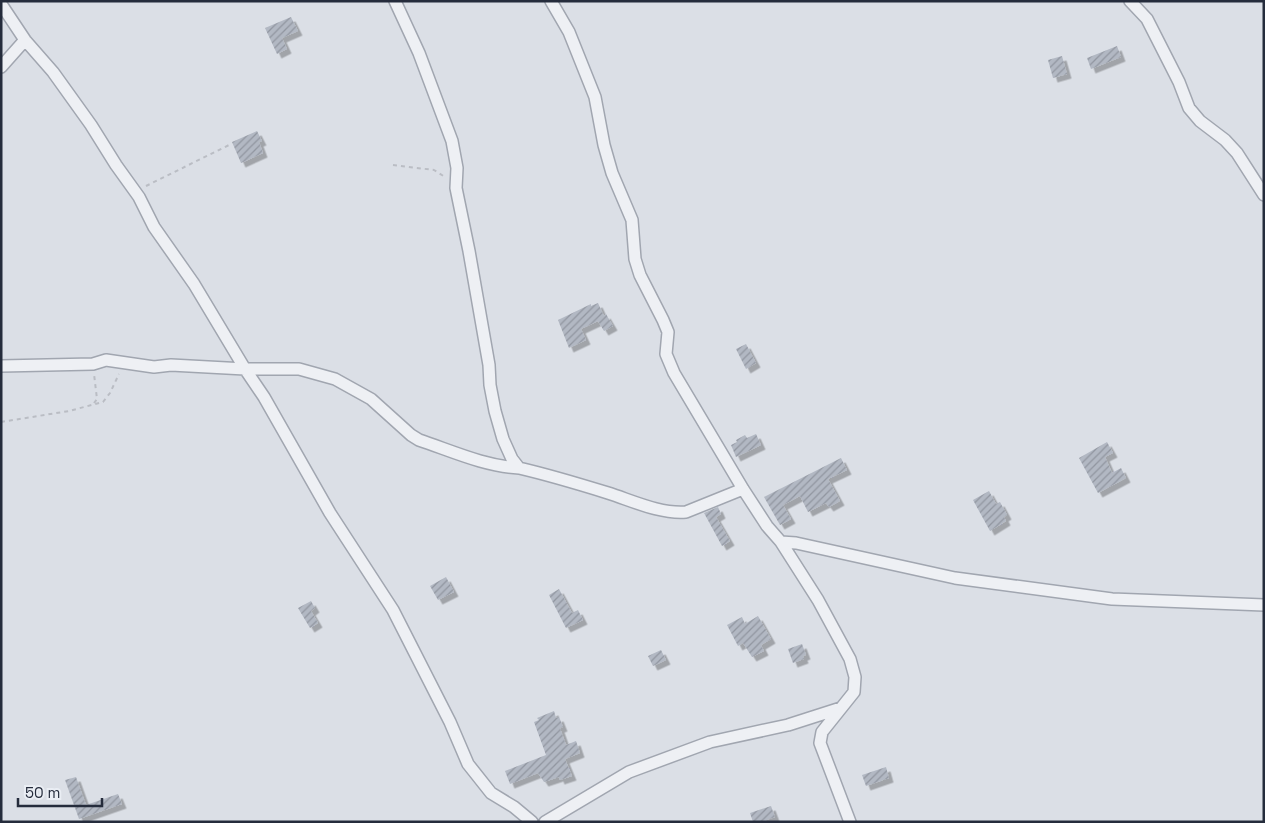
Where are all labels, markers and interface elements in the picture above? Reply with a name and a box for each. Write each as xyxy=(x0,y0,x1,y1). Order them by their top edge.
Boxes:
scale bar xyxy=(18,776,101,808)
text: 50 m xyxy=(25,783,60,802)

